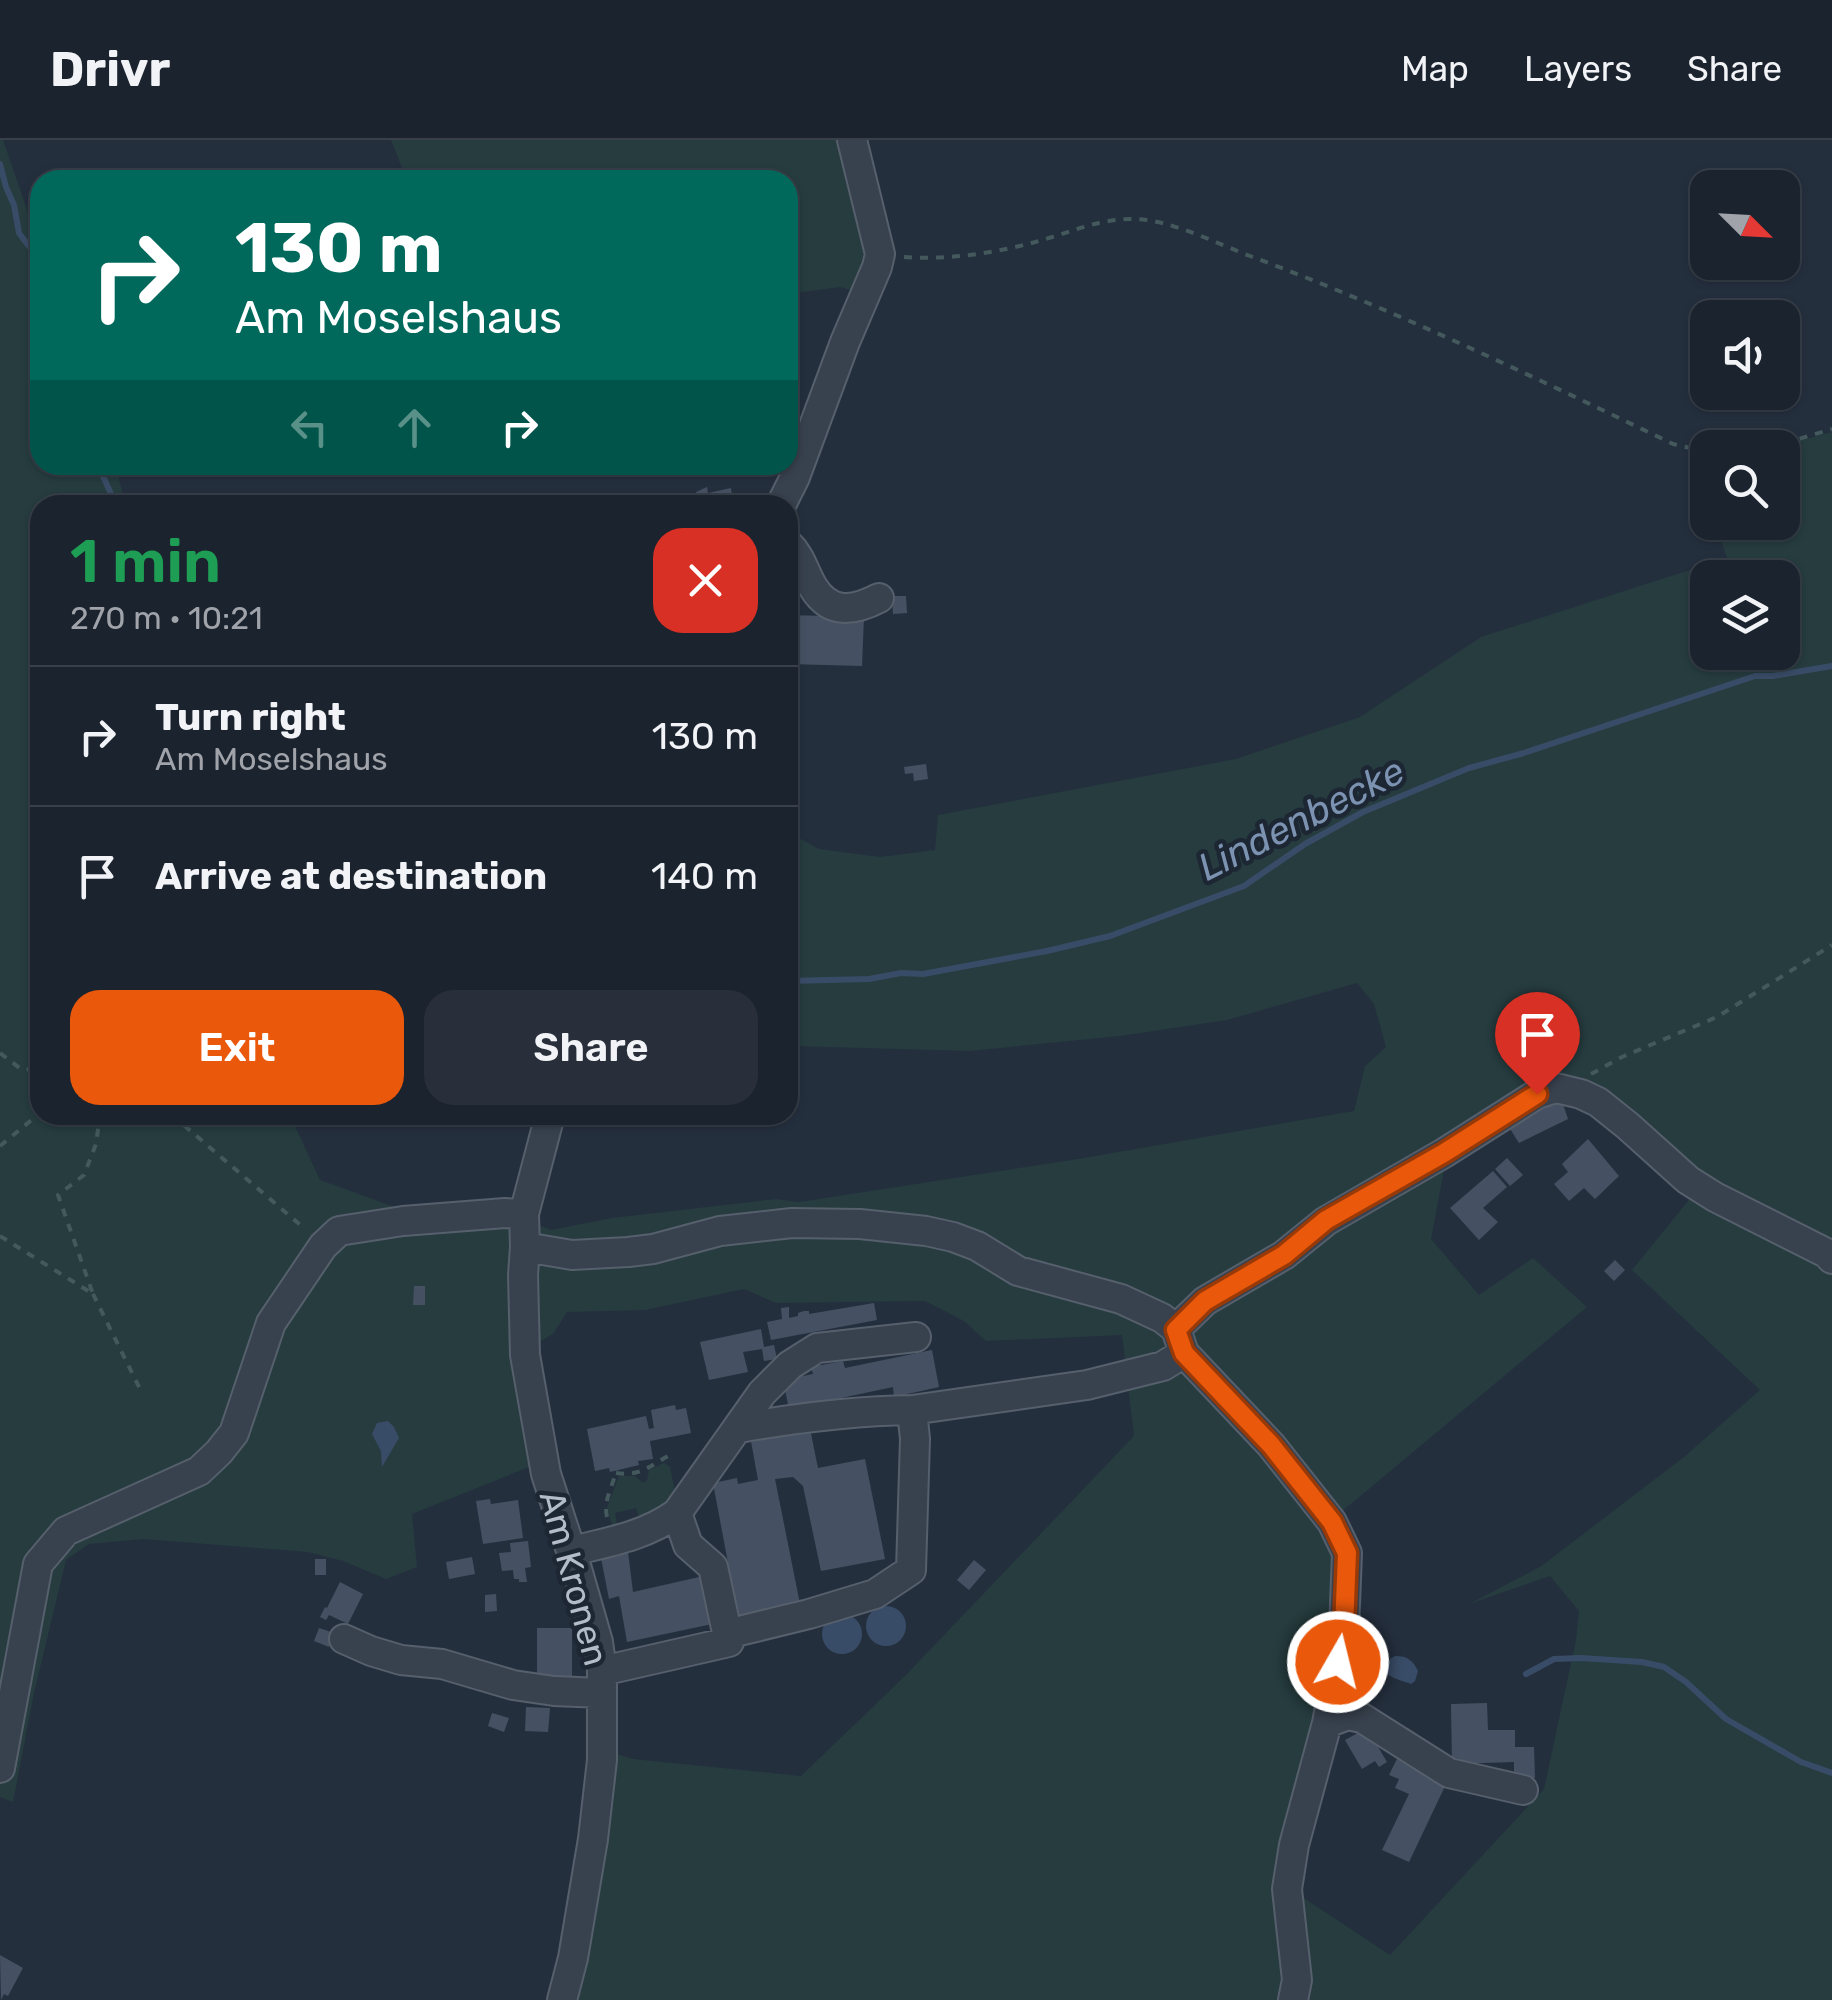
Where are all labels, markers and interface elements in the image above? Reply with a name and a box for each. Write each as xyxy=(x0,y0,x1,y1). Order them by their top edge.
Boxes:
text: Drivr xyxy=(50,41,170,98)
text: Map xyxy=(1401,48,1469,90)
text: Layers xyxy=(1524,48,1632,90)
text: Share xyxy=(1687,48,1782,90)
north arrow xyxy=(1690,170,1800,280)
map controls xyxy=(1690,170,1800,670)
text: 130 m xyxy=(235,207,443,290)
icon: right xyxy=(70,210,200,340)
text: Am Moselshaus xyxy=(235,291,562,344)
button: sound xyxy=(1690,300,1800,410)
icon: left xyxy=(282,400,337,455)
icon: ahead xyxy=(387,400,442,455)
icon: right xyxy=(492,400,547,455)
button: search xyxy=(1690,430,1800,540)
text: 1 min xyxy=(70,526,221,597)
button: close xyxy=(653,528,758,633)
button: layers xyxy=(1690,560,1800,670)
text: 270 m · 10:21 xyxy=(70,599,263,637)
text: Turn right xyxy=(155,694,346,740)
icon: right xyxy=(70,709,125,764)
text: 130 m xyxy=(652,713,758,759)
text: Am Moselshaus xyxy=(155,740,388,778)
water label: Lindenbecke xyxy=(1190,747,1412,891)
icon: arrive xyxy=(70,849,125,904)
text: Arrive at destination xyxy=(155,853,547,899)
text: 140 m xyxy=(651,853,758,899)
button: Exit xyxy=(70,990,404,1105)
button: Share xyxy=(424,990,758,1105)
pin xyxy=(1495,992,1580,1095)
icon: arrive xyxy=(1510,1007,1565,1062)
street label: Am Kronen xyxy=(531,1486,617,1670)
position arrow xyxy=(1286,1610,1390,1714)

